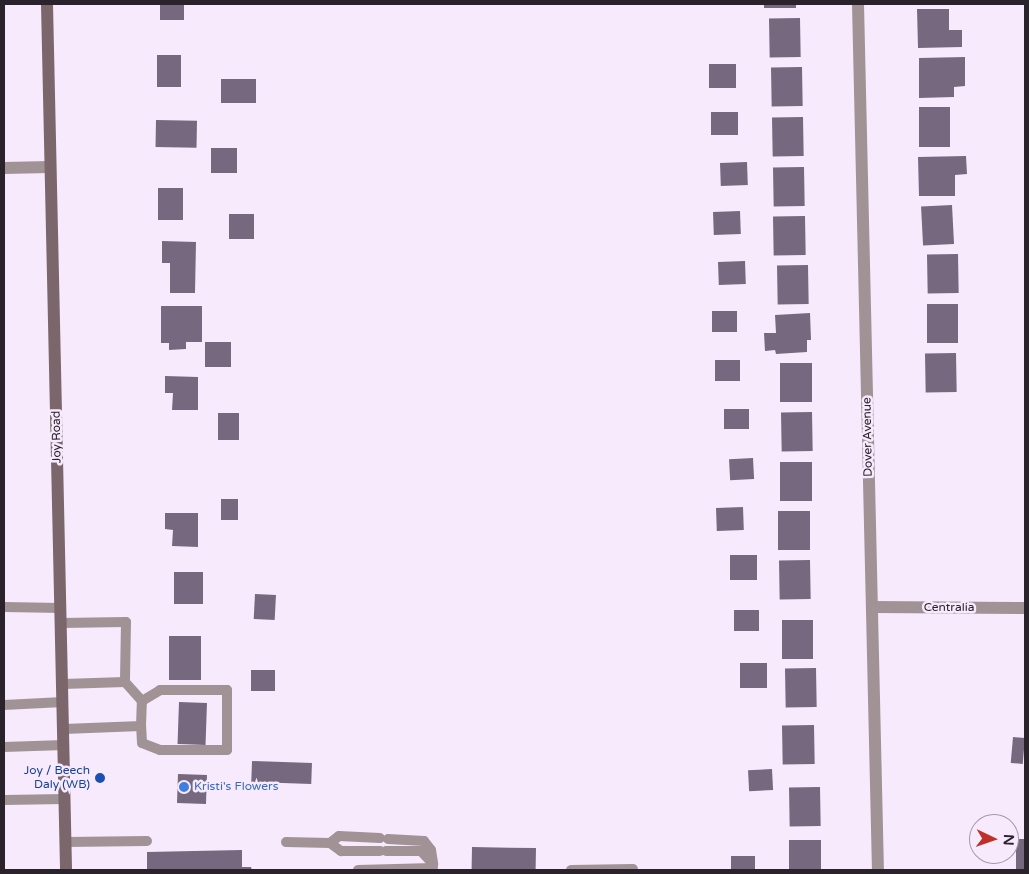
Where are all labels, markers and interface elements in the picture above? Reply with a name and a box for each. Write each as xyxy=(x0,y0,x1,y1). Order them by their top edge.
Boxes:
street label: Dover Avenue xyxy=(860,397,876,477)
street label: Joy Road xyxy=(49,411,65,463)
street label: Centralia xyxy=(924,601,974,615)
place label: Joy / Beech Daly (WB) xyxy=(24,764,90,792)
marker: Joy / Beech Daly (WB) xyxy=(94,772,106,784)
place label: Kristi's Flowers xyxy=(194,780,278,794)
marker: Kristi's Flowers xyxy=(178,781,190,793)
north arrow xyxy=(969,814,1019,864)
text: N xyxy=(1000,834,1017,846)

